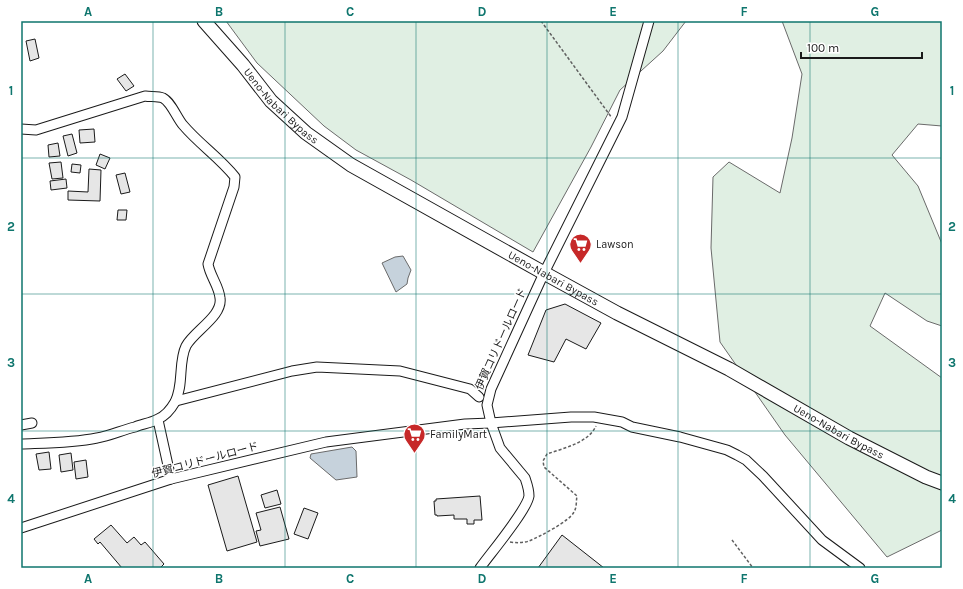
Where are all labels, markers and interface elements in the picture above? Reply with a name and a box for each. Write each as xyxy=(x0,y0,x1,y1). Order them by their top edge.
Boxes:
text: A xyxy=(84,4,92,19)
text: B xyxy=(215,4,223,19)
text: C xyxy=(346,4,354,19)
text: D xyxy=(478,4,487,19)
text: E xyxy=(609,4,617,19)
text: F xyxy=(740,4,748,19)
text: G xyxy=(871,4,879,19)
scale bar xyxy=(801,34,922,60)
text: 100 m xyxy=(807,41,839,55)
street label: Ueno-Nabari Bypass xyxy=(241,65,321,146)
text: 1 xyxy=(9,83,13,98)
text: 1 xyxy=(950,83,954,98)
text: 2 xyxy=(7,219,15,234)
text: 2 xyxy=(948,219,956,234)
supermarket icon: Lawson xyxy=(568,231,594,264)
place label: Lawson xyxy=(596,238,634,251)
street label: Ueno-Nabari Bypass xyxy=(506,248,601,308)
street label: 伊賀コリドールロード xyxy=(473,286,529,392)
text: 3 xyxy=(7,355,15,370)
text: 3 xyxy=(948,355,956,370)
street label: Ueno-Nabari Bypass xyxy=(791,401,887,461)
supermarket icon: FamilyMart xyxy=(401,421,427,454)
place label: FamilyMart xyxy=(430,428,487,441)
street label: 伊賀コリドールロード xyxy=(150,439,260,481)
text: 4 xyxy=(7,491,15,506)
text: 4 xyxy=(948,491,956,506)
text: A xyxy=(84,571,92,586)
text: B xyxy=(215,571,223,586)
text: C xyxy=(346,571,354,586)
text: D xyxy=(478,571,487,586)
text: E xyxy=(609,571,617,586)
text: F xyxy=(740,571,748,586)
text: G xyxy=(871,571,879,586)

